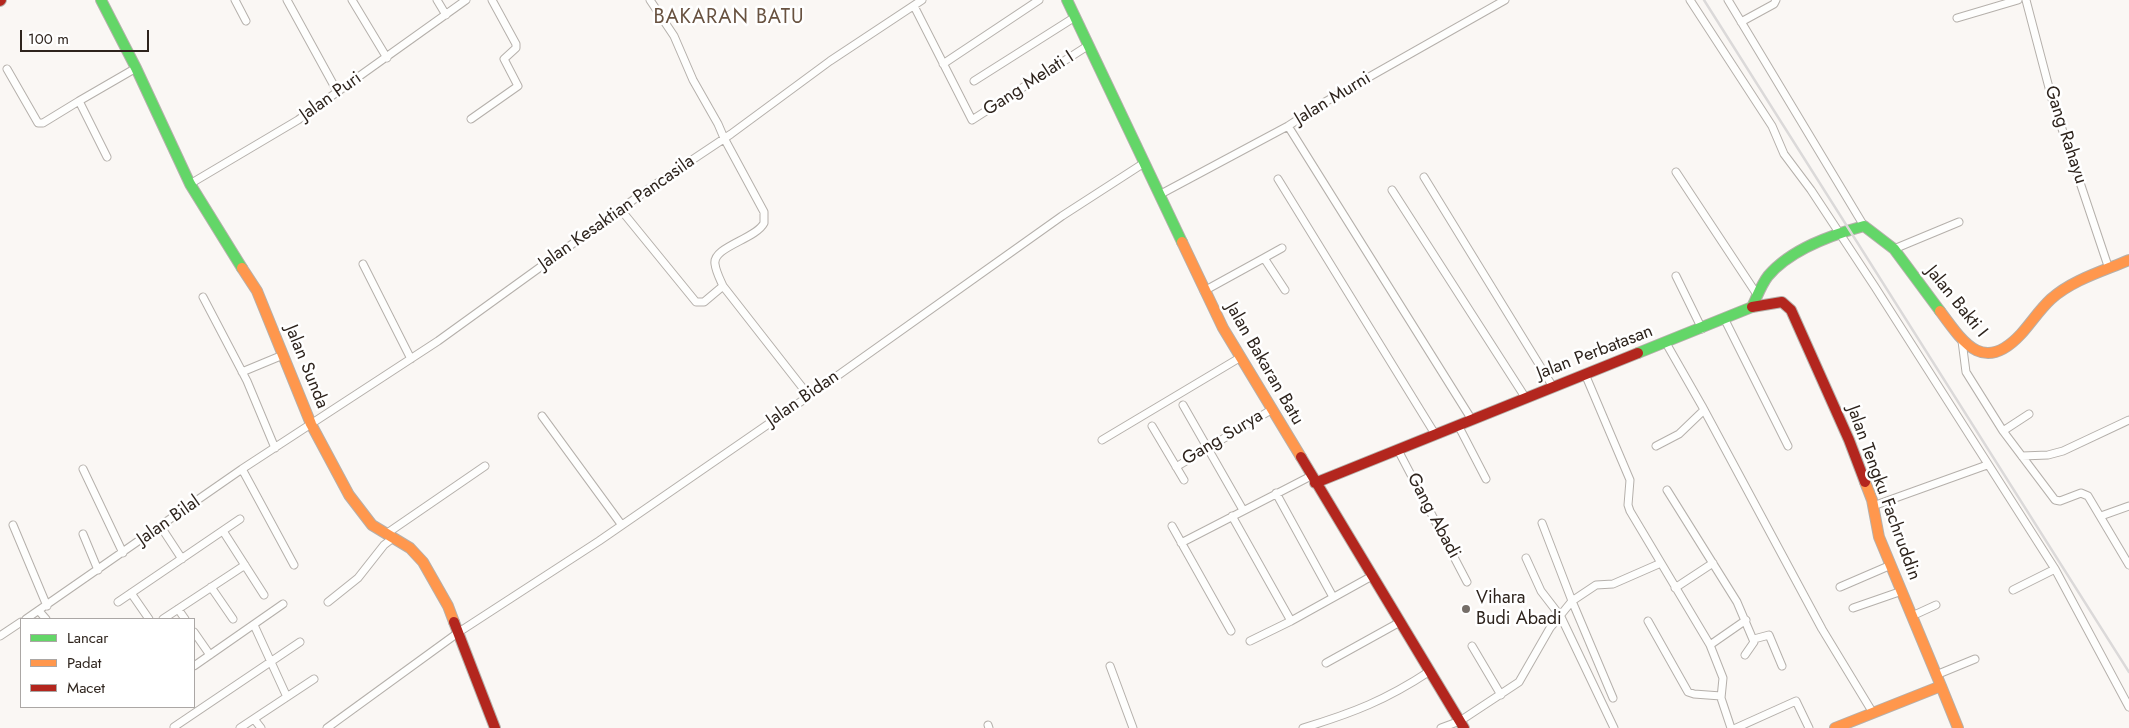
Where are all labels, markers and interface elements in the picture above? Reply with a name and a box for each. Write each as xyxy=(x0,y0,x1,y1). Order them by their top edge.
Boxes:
district label: BAKARAN BATU xyxy=(652,6,806,30)
scale bar xyxy=(22,20,151,52)
text: 100 m xyxy=(28,28,69,50)
street label: Gang Melati I xyxy=(980,47,1078,121)
street label: Jalan Puri xyxy=(296,68,366,126)
street label: Jalan Murni xyxy=(1291,68,1375,130)
street label: Gang Rahayu xyxy=(2039,83,2091,187)
street label: Jalan Kesaktian Pancasila xyxy=(535,151,699,275)
street label: Jalan Bakti I xyxy=(1921,262,1991,342)
street label: Jalan Bakaran Batu xyxy=(1220,299,1308,429)
street label: Jalan Perbatasan xyxy=(1534,321,1656,385)
street label: Jalan Sunda xyxy=(279,322,333,412)
street label: Jalan Bidan xyxy=(763,366,843,432)
street label: Jalan Tengku Fachruddin xyxy=(1841,403,1925,583)
street label: Gang Surya xyxy=(1179,405,1267,471)
street label: Gang Abadi xyxy=(1402,470,1464,562)
street label: Jalan Bilal xyxy=(133,491,205,551)
place label: Vihara Budi Abadi xyxy=(1476,588,1562,630)
marker: Vihara Budi Abadi xyxy=(1460,603,1472,615)
legend xyxy=(20,618,195,708)
text: Lancar xyxy=(67,627,108,649)
text: Padat xyxy=(67,652,101,674)
text: Macet xyxy=(67,677,105,699)

